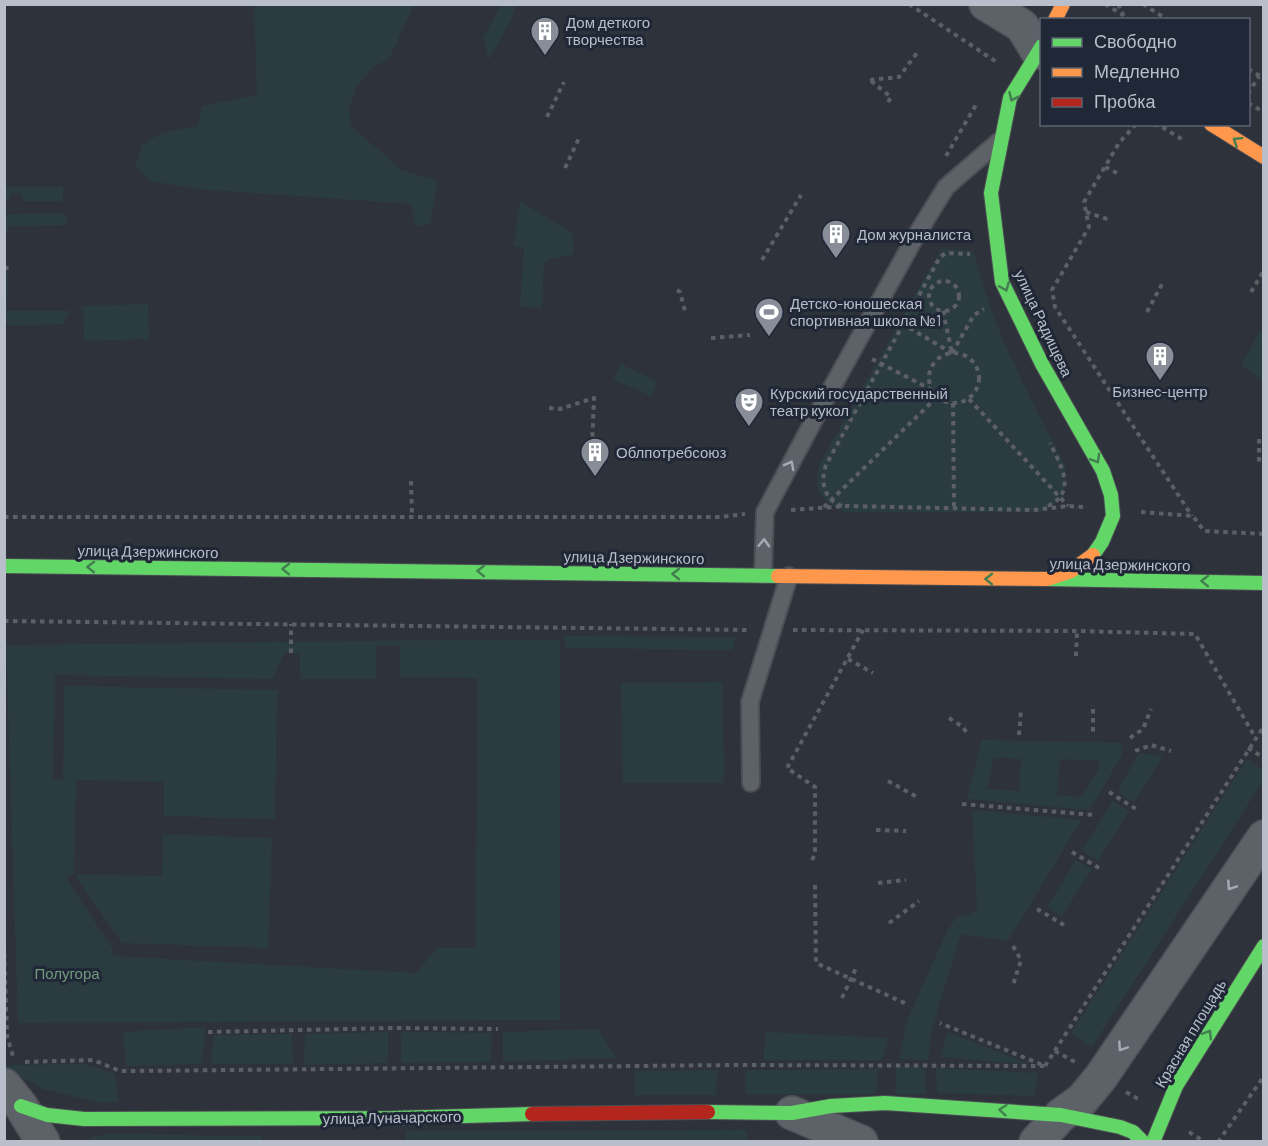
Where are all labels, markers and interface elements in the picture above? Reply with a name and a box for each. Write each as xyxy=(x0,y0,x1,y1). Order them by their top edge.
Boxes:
place label: Дом деткого творчества xyxy=(566,13,650,48)
building icon: Дом деткого творчества xyxy=(529,15,561,57)
legend xyxy=(1040,18,1250,126)
text: Свободно xyxy=(1094,30,1177,52)
text: Медленно xyxy=(1094,60,1180,82)
one-way arrow xyxy=(1008,90,1020,101)
text: Пробка xyxy=(1094,90,1157,112)
one-way arrow xyxy=(1233,136,1243,148)
building icon: Дом журналиста xyxy=(820,218,852,260)
place label: Дом журналиста xyxy=(857,225,972,243)
street label: улица Радищева xyxy=(1011,267,1077,380)
one-way arrow xyxy=(998,281,1011,292)
place label: Детско-юношеская спортивная школа №1 xyxy=(790,294,941,329)
sports icon: Детско-юношеская спортивная школа №1 xyxy=(753,296,785,338)
building icon: Бизнес-центр xyxy=(1144,340,1176,382)
place label: Бизнес-центр xyxy=(1112,382,1208,400)
place label: Курский государственный театр кукол xyxy=(770,384,948,419)
theatre icon: Курский государственный театр кукол xyxy=(733,386,765,428)
building icon: Облпотребсоюз xyxy=(579,436,611,478)
place label: Облпотребсоюз xyxy=(616,443,727,461)
one-way arrow xyxy=(1089,453,1101,463)
one-way arrow xyxy=(783,461,794,471)
one-way arrow xyxy=(758,539,770,548)
street label: улица Дзержинского xyxy=(77,541,219,561)
street label: улица Дзержинского xyxy=(563,547,705,567)
street label: улица Дзержинского xyxy=(1049,554,1191,574)
one-way arrow xyxy=(87,561,96,573)
one-way arrow xyxy=(282,563,291,575)
one-way arrow xyxy=(477,565,486,578)
one-way arrow xyxy=(672,567,681,580)
one-way arrow xyxy=(984,572,993,585)
one-way arrow xyxy=(1201,575,1210,588)
one-way arrow xyxy=(1227,879,1238,890)
park label: Полугора xyxy=(34,964,100,982)
street label: Красная площадь xyxy=(1151,975,1230,1090)
one-way arrow xyxy=(1201,1030,1213,1040)
one-way arrow xyxy=(1118,1041,1129,1052)
one-way arrow xyxy=(998,1104,1007,1117)
street label: улица Луначарского xyxy=(323,1107,461,1127)

